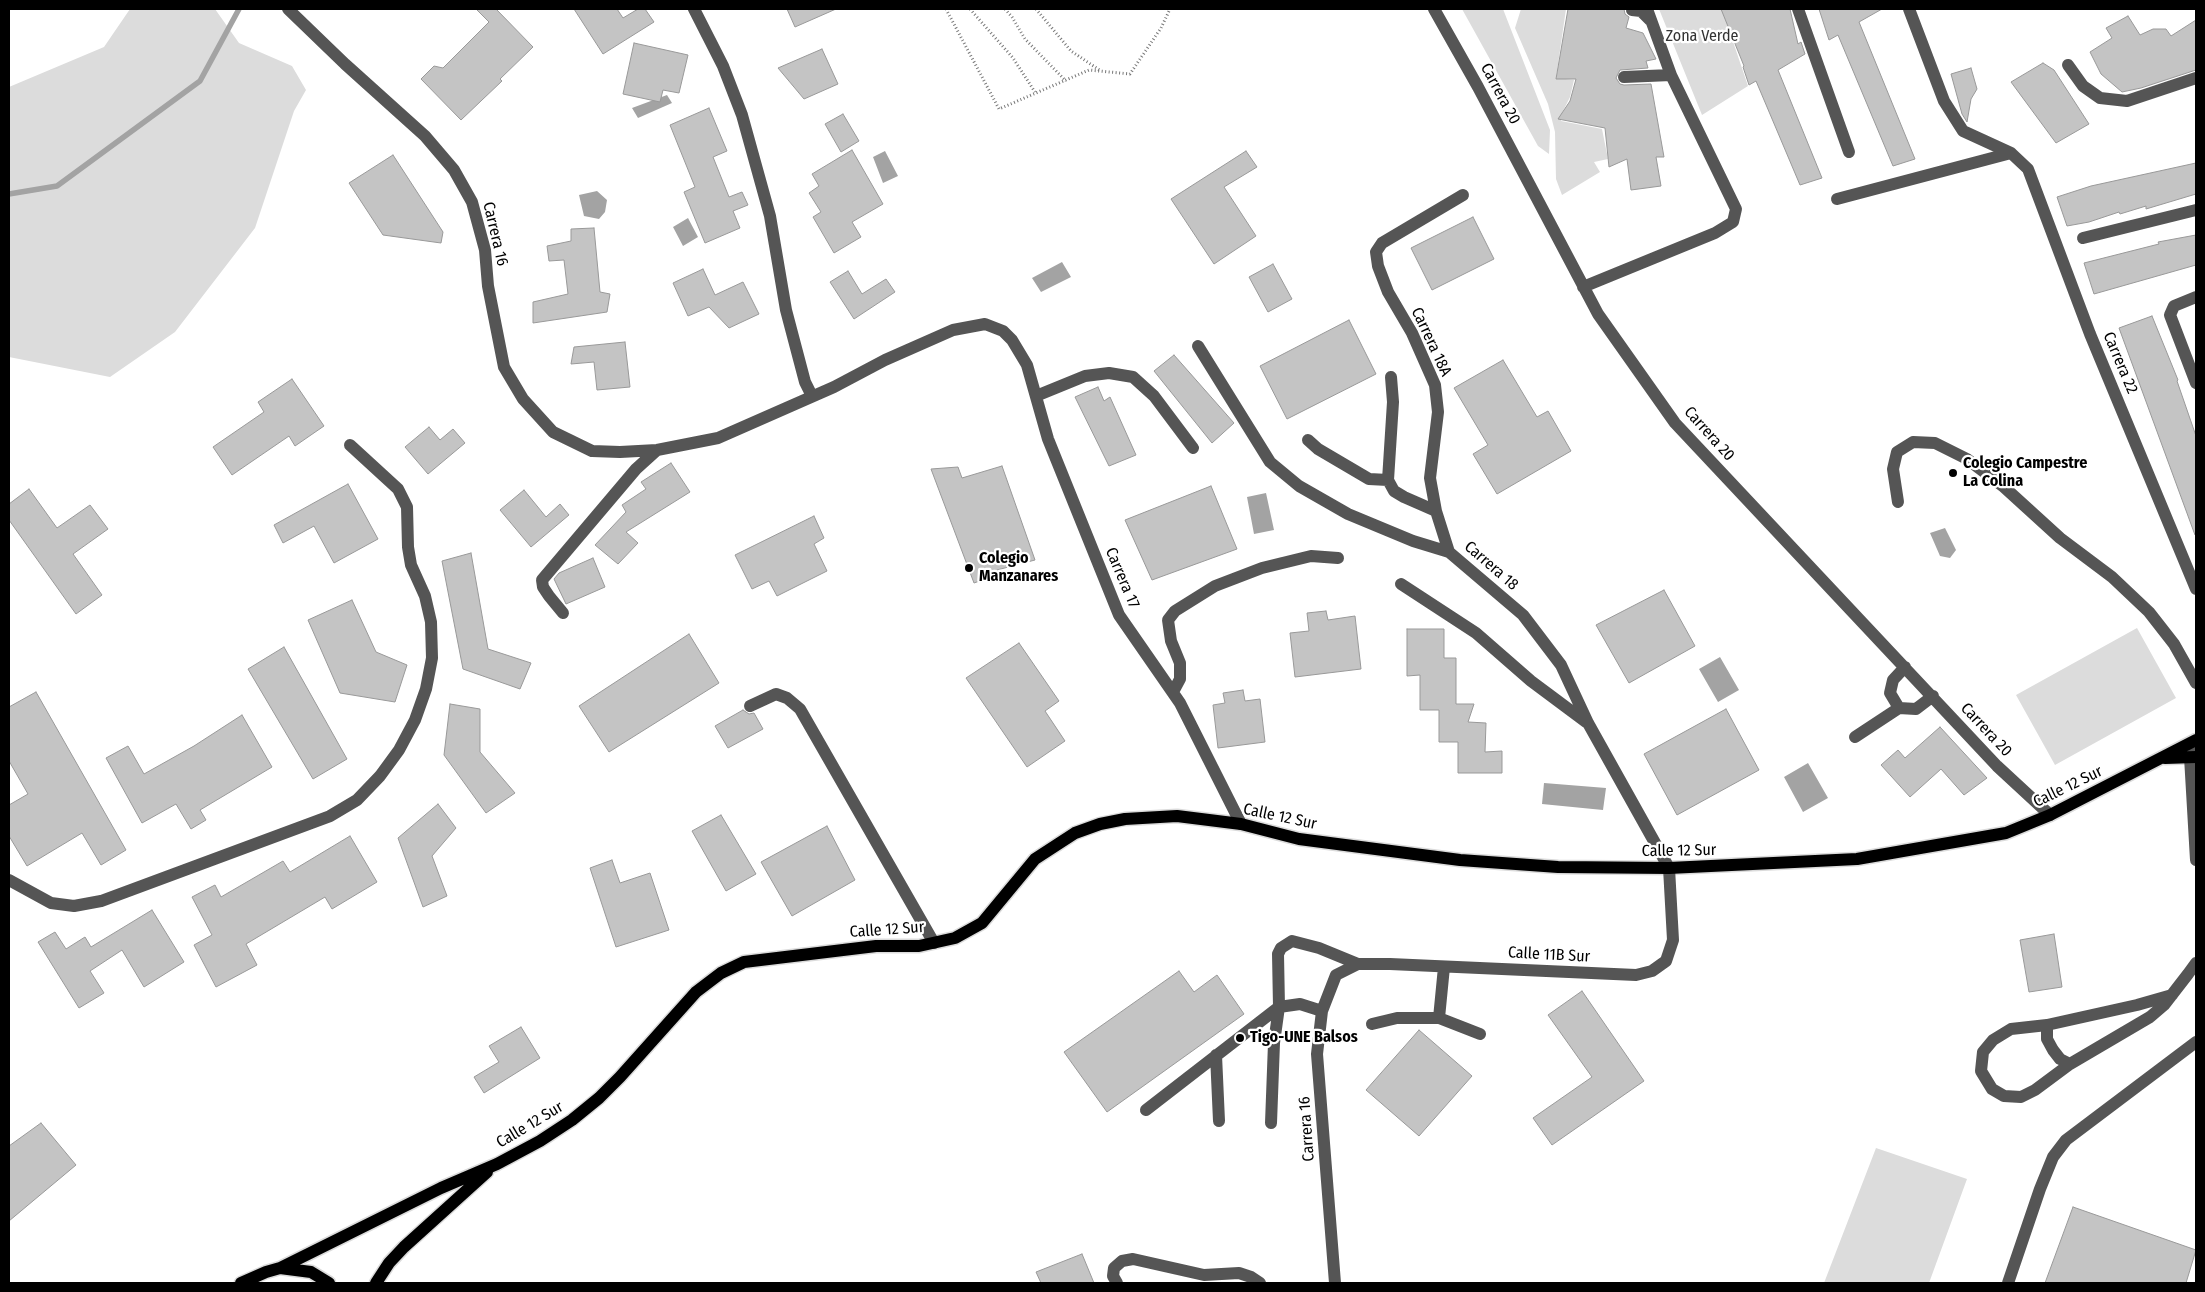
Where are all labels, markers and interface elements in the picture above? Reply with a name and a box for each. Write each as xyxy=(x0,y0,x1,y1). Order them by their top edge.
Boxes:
park label: Zona Verde xyxy=(1666,27,1738,47)
street label: Carrera 20 xyxy=(1476,60,1524,128)
street label: Carrera 16 xyxy=(478,200,512,268)
street label: Carrera 18A xyxy=(1407,305,1455,379)
street label: Carrera 22 xyxy=(2098,329,2142,397)
street label: Carrera 20 xyxy=(1680,403,1738,465)
place label: Colegio Campestre La Colina xyxy=(1963,454,2087,492)
marker: Colegio Campestre La Colina xyxy=(1947,467,1959,479)
street label: Carrera 18 xyxy=(1460,537,1522,595)
street label: Carrera 17 xyxy=(1101,545,1143,611)
place label: Colegio Manzanares xyxy=(979,549,1058,587)
marker: Colegio Manzanares xyxy=(963,562,975,574)
street label: Carrera 20 xyxy=(1956,699,2016,761)
street label: Calle 12 Sur xyxy=(2030,762,2106,812)
street label: Calle 12 Sur xyxy=(1242,800,1318,834)
street label: Calle 12 Sur xyxy=(1642,841,1716,861)
street label: Calle 12 Sur xyxy=(849,918,925,942)
street label: Calle 11B Sur xyxy=(1507,943,1591,967)
place label: Tigo-UNE Balsos xyxy=(1250,1028,1358,1048)
marker: Tigo-UNE Balsos xyxy=(1234,1032,1246,1044)
street label: Carrera 16 xyxy=(1295,1096,1319,1162)
street label: Calle 12 Sur xyxy=(493,1098,567,1152)

